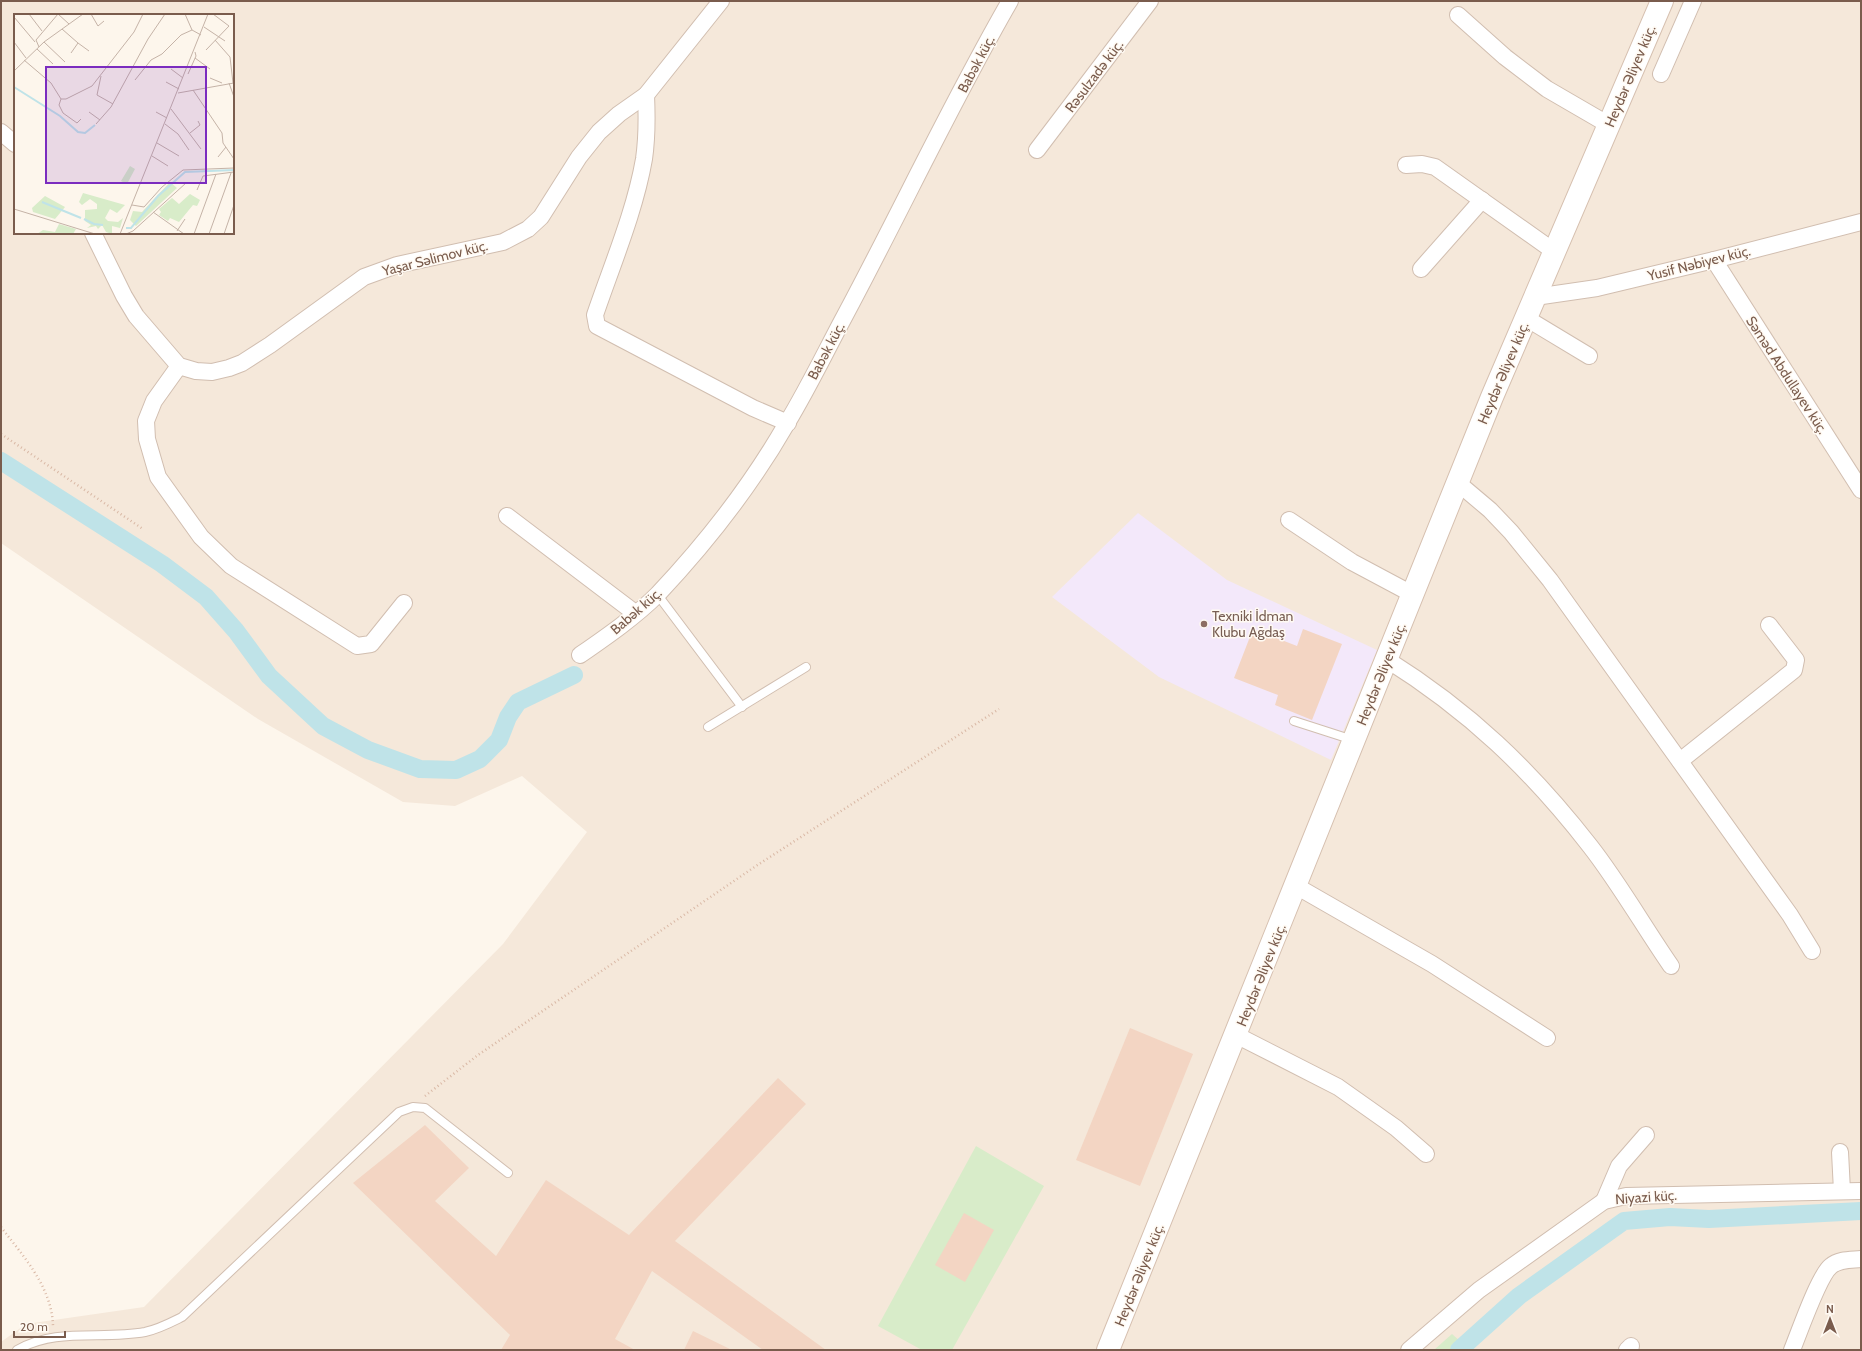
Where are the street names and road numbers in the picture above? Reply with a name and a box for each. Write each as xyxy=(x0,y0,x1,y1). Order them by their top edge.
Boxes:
street label: Heydər Əliyev küç. xyxy=(1600,22,1660,130)
street label: Babək küç. xyxy=(953,32,999,96)
street label: Rəsulzadə küç. xyxy=(1061,36,1127,116)
street label: Yaşar Səlimov küç. xyxy=(379,236,490,280)
street label: Yusif Nəbiyev küç. xyxy=(1645,241,1752,285)
street label: Səməd Abdullayev küç. xyxy=(1742,313,1832,438)
street label: Babək küç. xyxy=(803,319,849,383)
street label: Heydər Əliyev küç. xyxy=(1473,319,1533,427)
street label: Babək küç. xyxy=(607,584,665,638)
street label: Heydər Əliyev küç. xyxy=(1352,620,1410,728)
street label: Heydər Əliyev küç. xyxy=(1232,921,1290,1029)
street label: Niyazi küç. xyxy=(1614,1186,1678,1208)
street label: Heydər Əliyev küç. xyxy=(1110,1221,1168,1329)

